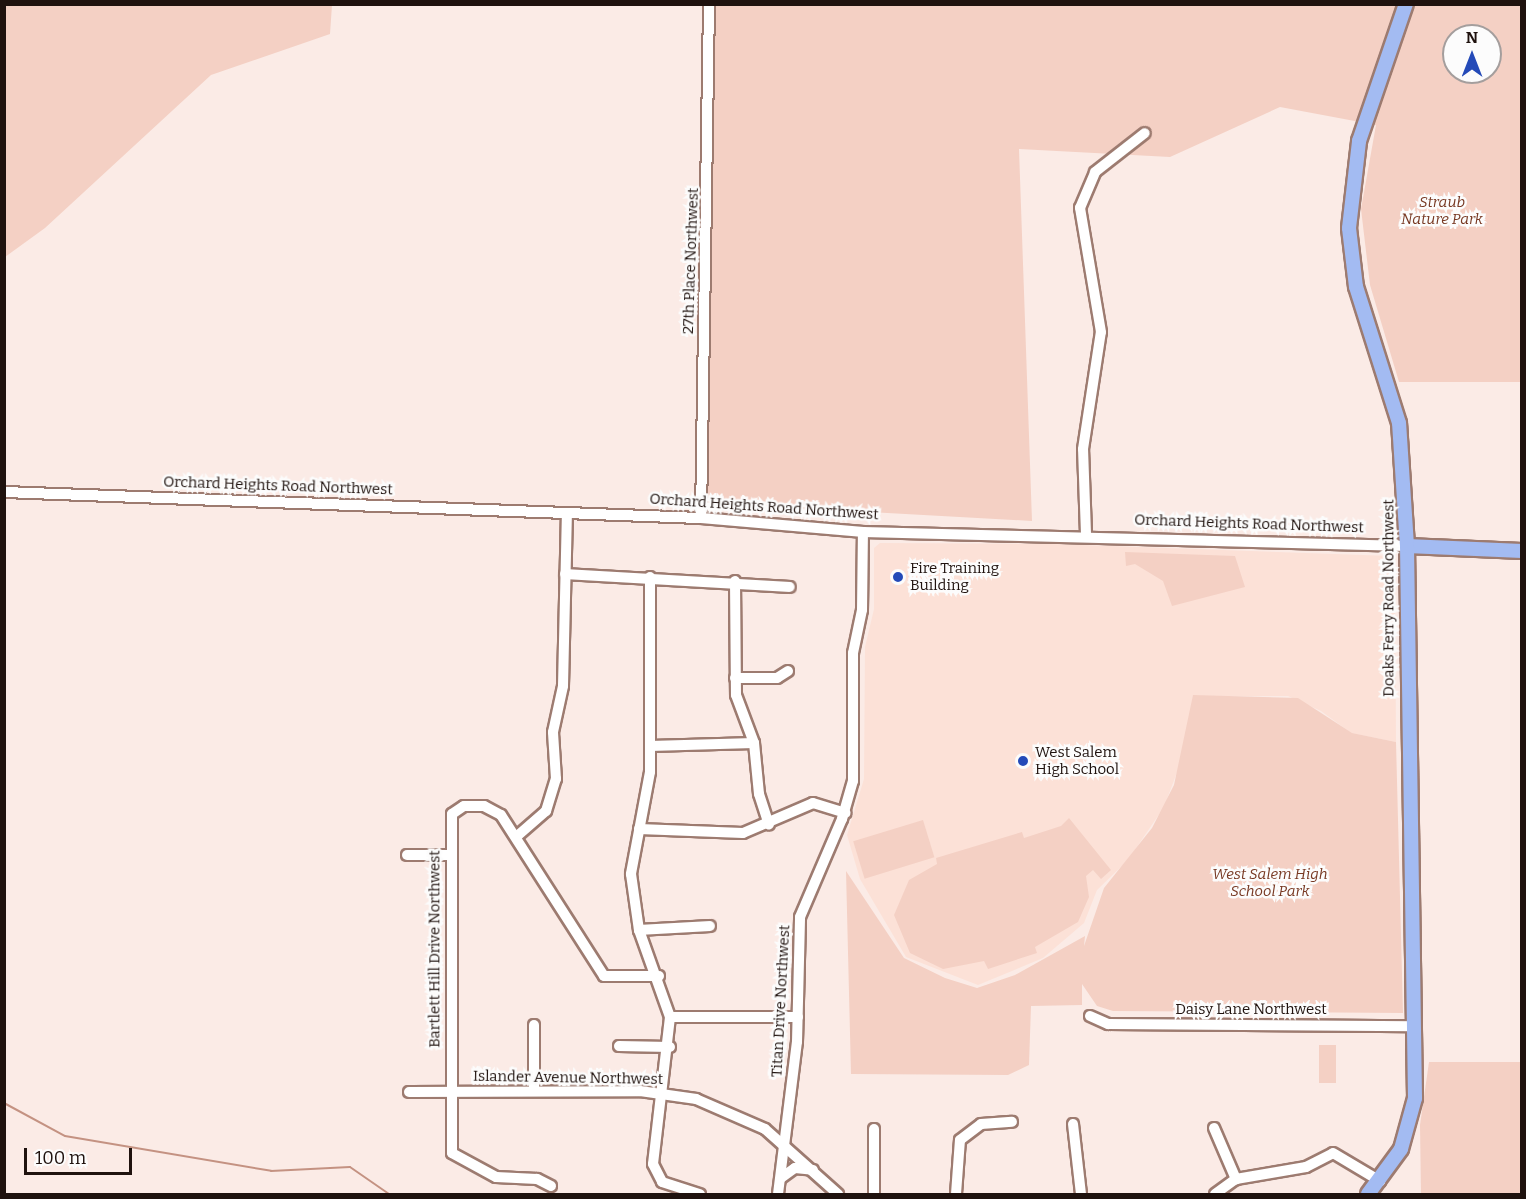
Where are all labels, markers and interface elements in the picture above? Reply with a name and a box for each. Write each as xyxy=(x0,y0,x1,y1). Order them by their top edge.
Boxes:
north arrow xyxy=(1442,24,1502,84)
text: N xyxy=(1466,28,1478,47)
street label: 27th Place Northwest xyxy=(679,187,703,335)
park label: Straub Nature Park xyxy=(1401,193,1483,228)
street label: Orchard Heights Road Northwest xyxy=(163,473,393,499)
street label: Orchard Heights Road Northwest xyxy=(649,490,879,524)
street label: Doaks Ferry Road Northwest xyxy=(1380,499,1398,697)
street label: Orchard Heights Road Northwest xyxy=(1134,511,1364,537)
place label: Fire Training Building xyxy=(910,559,999,594)
marker: Fire Training Building xyxy=(891,570,905,584)
place label: West Salem High School xyxy=(1035,743,1119,778)
marker: West Salem High School xyxy=(1016,754,1030,768)
street label: Bartlett Hill Drive Northwest xyxy=(426,850,444,1048)
park label: West Salem High School Park xyxy=(1212,865,1328,900)
street label: Titan Drive Northwest xyxy=(768,924,794,1078)
street label: Daisy Lane Northwest xyxy=(1175,1001,1327,1019)
street label: Islander Avenue Northwest xyxy=(473,1067,663,1089)
scale bar xyxy=(27,1136,135,1174)
text: 100 m xyxy=(35,1147,86,1169)

